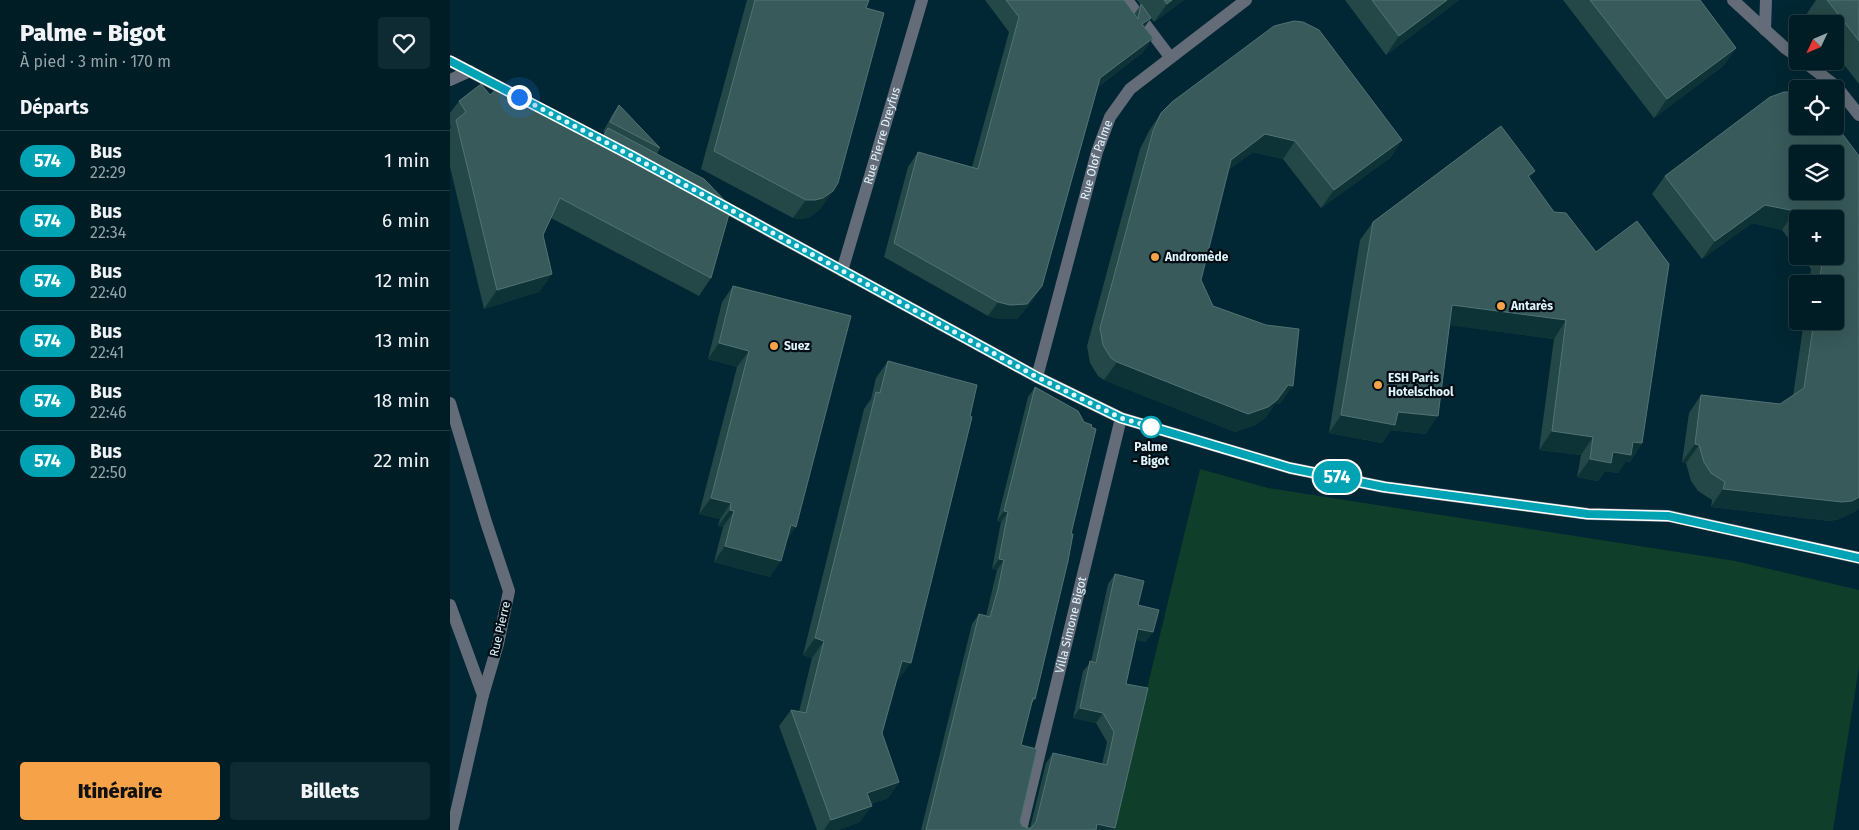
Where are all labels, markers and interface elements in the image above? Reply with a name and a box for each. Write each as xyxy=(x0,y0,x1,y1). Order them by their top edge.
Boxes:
north arrow xyxy=(1789,15,1844,70)
map controls xyxy=(1789,15,1844,330)
button: heart xyxy=(378,17,430,69)
text: Palme - Bigot xyxy=(20,19,166,47)
text: À pied · 3 min · 170 m xyxy=(20,52,171,71)
button: locate xyxy=(1789,80,1844,135)
your location xyxy=(507,85,532,110)
street label: Rue Pierre Dreyfus xyxy=(861,85,903,186)
text: Départs xyxy=(20,96,89,119)
street label: Rue Olof Palme xyxy=(1078,118,1115,202)
text: Bus xyxy=(90,140,122,163)
button: layers xyxy=(1789,145,1844,200)
text: 1 min xyxy=(384,149,430,172)
text: 574 xyxy=(34,150,61,172)
text: 22:29 xyxy=(90,163,126,182)
text: Bus xyxy=(90,200,122,223)
text: 6 min xyxy=(382,209,430,232)
text: 574 xyxy=(34,210,61,232)
button: + xyxy=(1789,210,1844,265)
text: 22:34 xyxy=(90,223,126,242)
place label: Andromède xyxy=(1164,250,1229,264)
marker: Andromède xyxy=(1149,251,1161,263)
text: Bus xyxy=(90,260,122,283)
text: 12 min xyxy=(375,269,430,292)
text: 574 xyxy=(34,270,61,292)
button: − xyxy=(1789,275,1844,330)
text: 22:40 xyxy=(90,283,127,302)
place label: Antarès xyxy=(1510,299,1553,313)
marker: Antarès xyxy=(1495,300,1507,312)
text: Bus xyxy=(90,320,122,343)
text: 13 min xyxy=(374,329,430,352)
text: 574 xyxy=(34,330,61,352)
place label: Suez xyxy=(784,339,810,353)
marker: Suez xyxy=(768,340,780,352)
text: 22:41 xyxy=(90,343,124,362)
place label: ESH Paris Hotelschool xyxy=(1388,371,1454,399)
marker: ESH Paris Hotelschool xyxy=(1372,379,1384,391)
text: Bus xyxy=(90,380,122,403)
text: 18 min xyxy=(373,389,430,412)
text: 574 xyxy=(34,390,61,412)
text: 22:46 xyxy=(90,403,127,422)
marker: Palme - Bigot xyxy=(1140,416,1162,438)
text: Bus xyxy=(90,440,122,463)
place label: Palme - Bigot xyxy=(1133,440,1170,468)
text: 22 min xyxy=(373,449,430,472)
text: 574 xyxy=(34,450,61,472)
line badge: 574 xyxy=(1308,461,1366,493)
text: 22:50 xyxy=(90,463,127,482)
text: 574 xyxy=(1323,466,1351,488)
street label: Villa Simone Bigot xyxy=(1052,575,1089,675)
street label: Rue Pierre xyxy=(487,600,513,658)
button: Itinéraire xyxy=(20,762,220,820)
button: Billets xyxy=(230,762,430,820)

